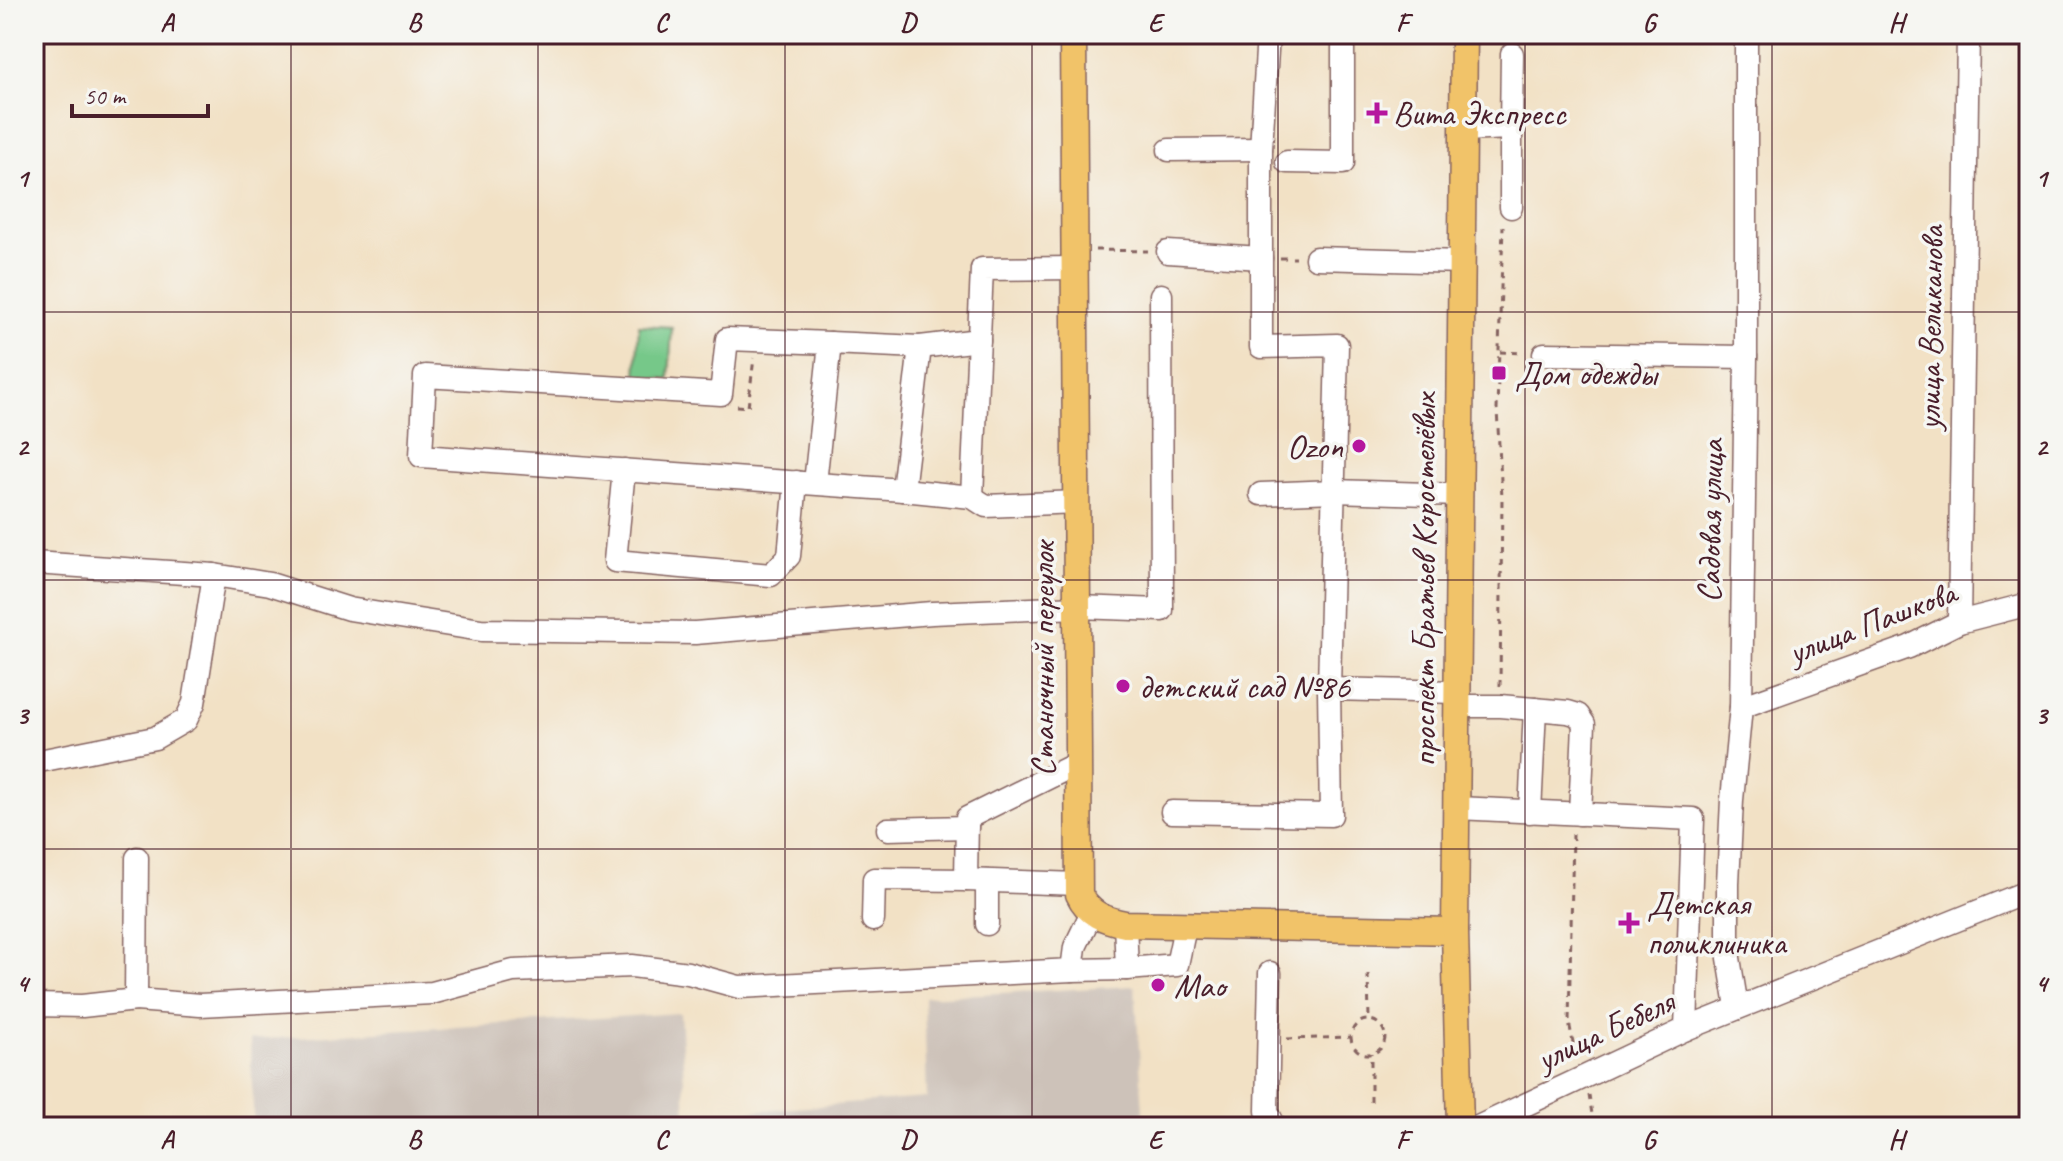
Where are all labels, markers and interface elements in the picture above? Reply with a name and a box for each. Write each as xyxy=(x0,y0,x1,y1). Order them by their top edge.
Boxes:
text: A xyxy=(160,6,175,39)
text: B xyxy=(407,6,423,39)
text: C xyxy=(655,6,671,39)
text: D xyxy=(900,6,918,39)
text: E xyxy=(1148,6,1166,39)
text: F xyxy=(1396,6,1414,39)
text: G xyxy=(1643,6,1659,39)
text: H xyxy=(1889,6,1909,39)
scale bar xyxy=(72,68,208,118)
text: 50 m xyxy=(84,81,127,111)
place label: Вита Экспресс xyxy=(1393,92,1568,135)
marker: Вита Экспресс xyxy=(1368,104,1386,122)
text: 1 xyxy=(16,162,31,195)
text: 1 xyxy=(2035,162,2050,195)
street label: улица Великанова xyxy=(1907,223,1953,432)
place label: Дом одежды xyxy=(1515,352,1660,395)
marker: Дом одежды xyxy=(1490,364,1508,382)
street label: проспект Братьев Коростелёвых xyxy=(1402,391,1445,767)
place label: Ozon xyxy=(1287,425,1344,468)
text: 2 xyxy=(16,430,30,463)
text: 2 xyxy=(2035,430,2049,463)
marker: Ozon xyxy=(1350,437,1368,455)
street label: Садовая улица xyxy=(1687,437,1733,603)
street label: Станочный переулок xyxy=(1021,538,1064,776)
street label: улица Пашкова xyxy=(1780,569,1965,674)
place label: детский сад №86 xyxy=(1139,665,1352,708)
marker: детский сад №86 xyxy=(1114,677,1132,695)
text: 3 xyxy=(16,699,30,732)
text: 3 xyxy=(2035,699,2049,732)
place label: Детская поликлиника xyxy=(1647,882,1788,964)
marker: Детская поликлиника xyxy=(1618,912,1640,934)
place label: Мао xyxy=(1174,964,1229,1007)
text: 4 xyxy=(16,967,31,1000)
text: 4 xyxy=(2035,967,2050,1000)
marker: Мао xyxy=(1149,976,1167,994)
street label: улица Бебеля xyxy=(1528,979,1683,1081)
text: A xyxy=(160,1123,175,1156)
text: B xyxy=(407,1123,423,1156)
text: C xyxy=(655,1123,671,1156)
text: D xyxy=(900,1123,918,1156)
text: E xyxy=(1148,1123,1166,1156)
text: F xyxy=(1396,1123,1414,1156)
text: G xyxy=(1643,1123,1659,1156)
text: H xyxy=(1889,1123,1909,1156)

